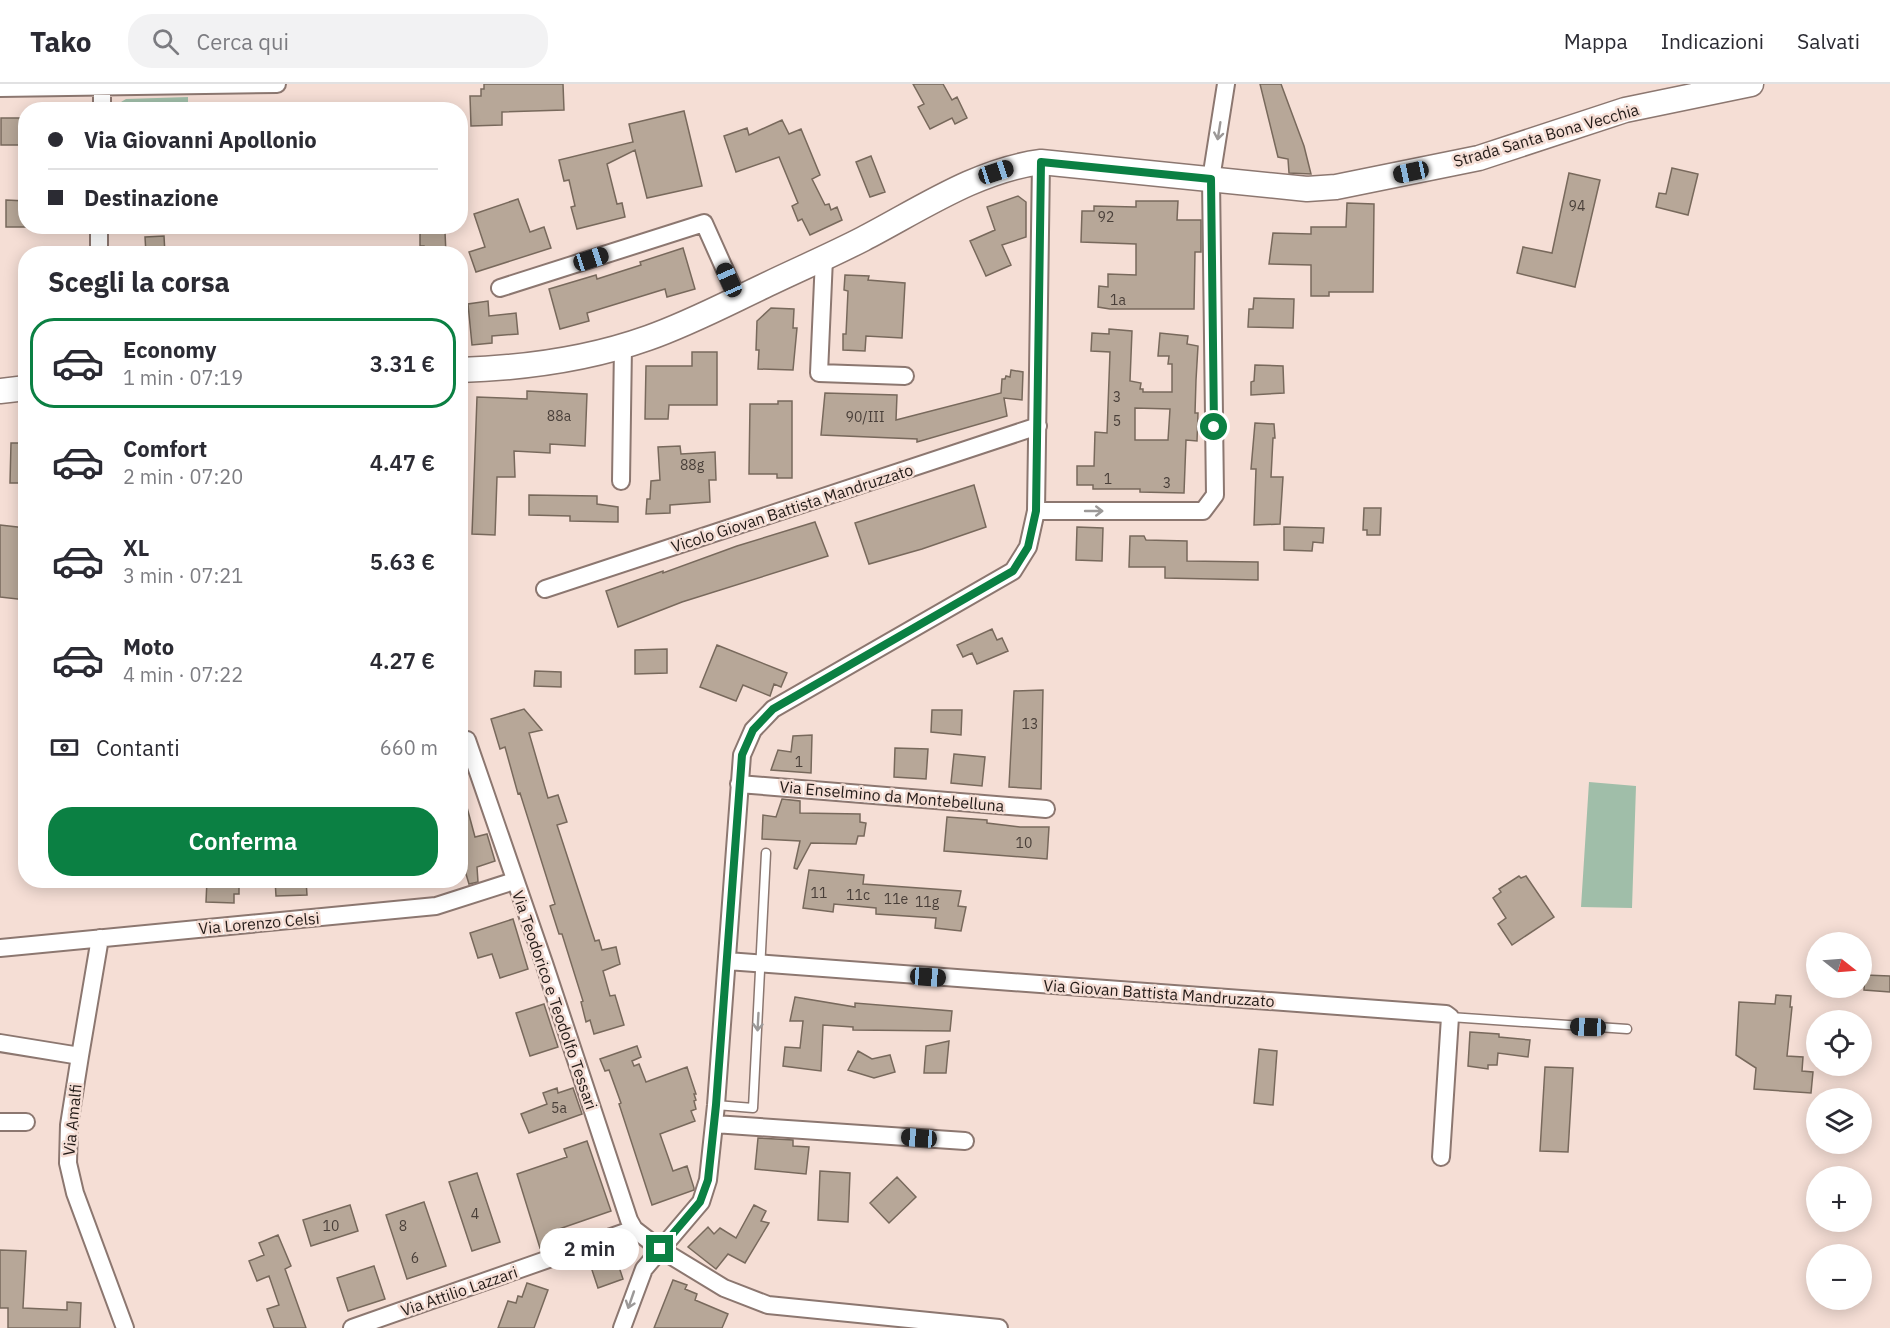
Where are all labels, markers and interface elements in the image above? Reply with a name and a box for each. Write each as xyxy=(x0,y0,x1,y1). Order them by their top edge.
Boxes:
search box xyxy=(128,14,548,68)
text: Tako xyxy=(30,23,92,60)
icon: search xyxy=(149,25,182,58)
text: Cerca qui xyxy=(197,27,289,56)
text: Mappa xyxy=(1564,27,1628,55)
text: Indicazioni xyxy=(1661,27,1764,55)
text: Salvati xyxy=(1797,27,1860,55)
street label: Strada Santa Bona Vecchia xyxy=(1451,99,1642,171)
one-way arrow xyxy=(1213,121,1224,141)
text: Via Giovanni Apollonio xyxy=(84,125,317,154)
car xyxy=(976,158,1016,186)
car xyxy=(1392,159,1430,185)
text: Destinazione xyxy=(84,183,219,212)
house number: 94 xyxy=(1569,197,1585,215)
house number: 92 xyxy=(1098,208,1114,226)
car xyxy=(571,245,611,273)
car xyxy=(713,260,745,300)
text: Scegli la corsa xyxy=(48,264,230,299)
house number: 1a xyxy=(1110,291,1126,309)
text: Economy xyxy=(123,335,217,364)
icon: car xyxy=(51,336,105,390)
text: 3.31 € xyxy=(370,349,435,378)
text: 1 min · 07:19 xyxy=(123,364,243,391)
house number: 3 xyxy=(1113,388,1121,406)
house number: 88a xyxy=(547,407,572,425)
house number: 90/III xyxy=(846,408,884,426)
house number: 5 xyxy=(1113,412,1121,430)
route start xyxy=(1200,413,1227,440)
text: Comfort xyxy=(123,434,207,463)
icon: car xyxy=(51,435,105,489)
text: 4.47 € xyxy=(370,448,435,477)
house number: 88g xyxy=(680,456,705,474)
street label: Vicolo Giovan Battista Mandruzzato xyxy=(668,459,916,557)
text: 2 min · 07:20 xyxy=(123,463,243,490)
house number: 1 xyxy=(1104,470,1112,488)
house number: 3 xyxy=(1163,474,1171,492)
one-way arrow xyxy=(1084,505,1104,517)
text: XL xyxy=(123,533,149,562)
icon: car xyxy=(51,534,105,588)
text: 5.63 € xyxy=(370,547,435,576)
text: 3 min · 07:21 xyxy=(123,562,243,589)
text: Moto xyxy=(123,632,174,661)
icon: car xyxy=(51,633,105,687)
text: 4.27 € xyxy=(370,646,435,675)
text: 4 min · 07:22 xyxy=(123,661,243,688)
house number: 13 xyxy=(1022,715,1038,733)
icon: cash xyxy=(48,731,81,764)
text: Contanti xyxy=(96,733,180,762)
text: 660 m xyxy=(380,734,438,761)
house number: 1 xyxy=(795,753,803,771)
street label: Via Enselmino da Montebelluna xyxy=(779,776,1006,816)
button: Conferma xyxy=(48,807,438,876)
house number: 10 xyxy=(1016,834,1032,852)
house number: 11 xyxy=(811,884,827,902)
house number: 11c xyxy=(846,886,870,904)
street label: Via Teodorico e Teodolfo Tessari xyxy=(508,888,602,1112)
house number: 11e xyxy=(884,890,909,908)
house number: 11g xyxy=(915,893,940,911)
street label: Via Lorenzo Celsi xyxy=(198,908,320,938)
north arrow xyxy=(1806,932,1872,998)
map controls xyxy=(1806,932,1872,1310)
car xyxy=(909,967,947,987)
street label: Via Giovan Battista Mandruzzato xyxy=(1043,975,1275,1011)
button: locate xyxy=(1806,1010,1872,1076)
one-way arrow xyxy=(753,1012,764,1032)
car xyxy=(1570,1017,1606,1037)
street label: Via Amalfi xyxy=(58,1083,86,1157)
button: layers xyxy=(1806,1088,1872,1154)
house number: 5a xyxy=(551,1099,567,1117)
car xyxy=(900,1128,938,1148)
button: + xyxy=(1806,1166,1872,1232)
house number: 4 xyxy=(471,1205,479,1223)
house number: 10 xyxy=(323,1217,339,1235)
house number: 8 xyxy=(399,1217,407,1235)
callout: 2 min xyxy=(540,1228,639,1270)
text: 2 min xyxy=(564,1235,615,1262)
route end xyxy=(646,1235,673,1262)
button: − xyxy=(1806,1244,1872,1310)
house number: 6 xyxy=(411,1249,419,1267)
street label: Via Attilio Lazzari xyxy=(398,1262,520,1320)
one-way arrow xyxy=(625,1291,636,1309)

